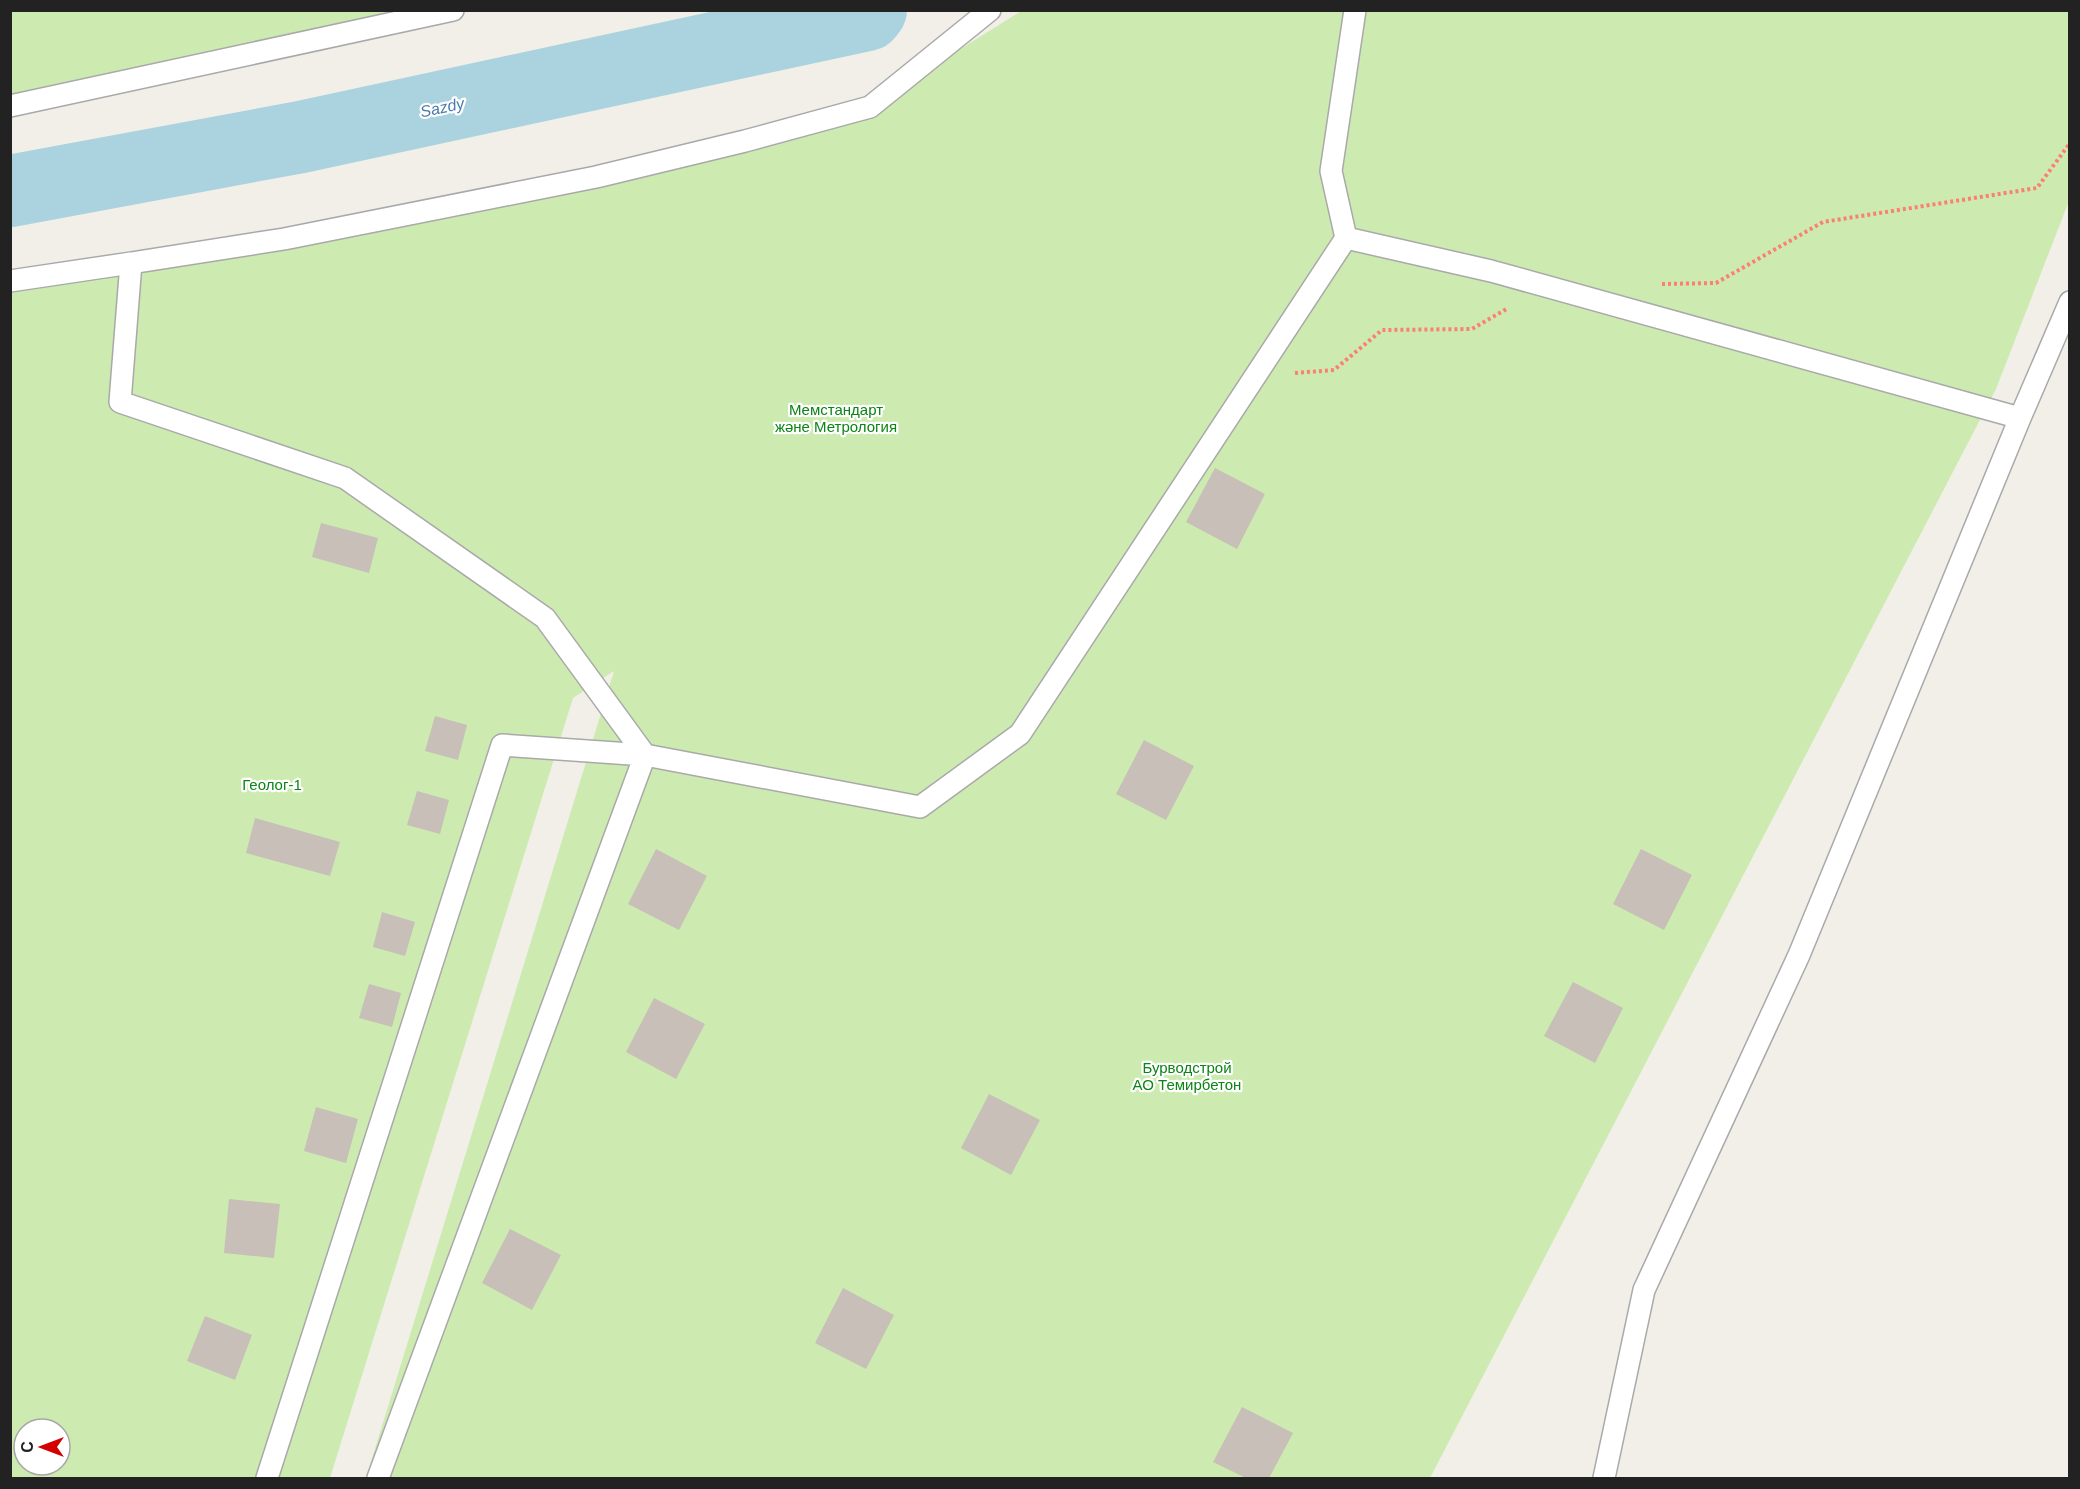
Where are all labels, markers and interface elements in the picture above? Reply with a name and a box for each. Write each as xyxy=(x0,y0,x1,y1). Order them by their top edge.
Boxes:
water label: Sazdy xyxy=(419,94,467,120)
park label: Мемстандарт және Метрология xyxy=(775,401,897,435)
park label: Геолог-1 xyxy=(242,776,302,793)
park label: Бурводстрой АО Темирбетон xyxy=(1133,1059,1241,1093)
north arrow xyxy=(12,1417,72,1477)
text: С xyxy=(19,1441,36,1453)

